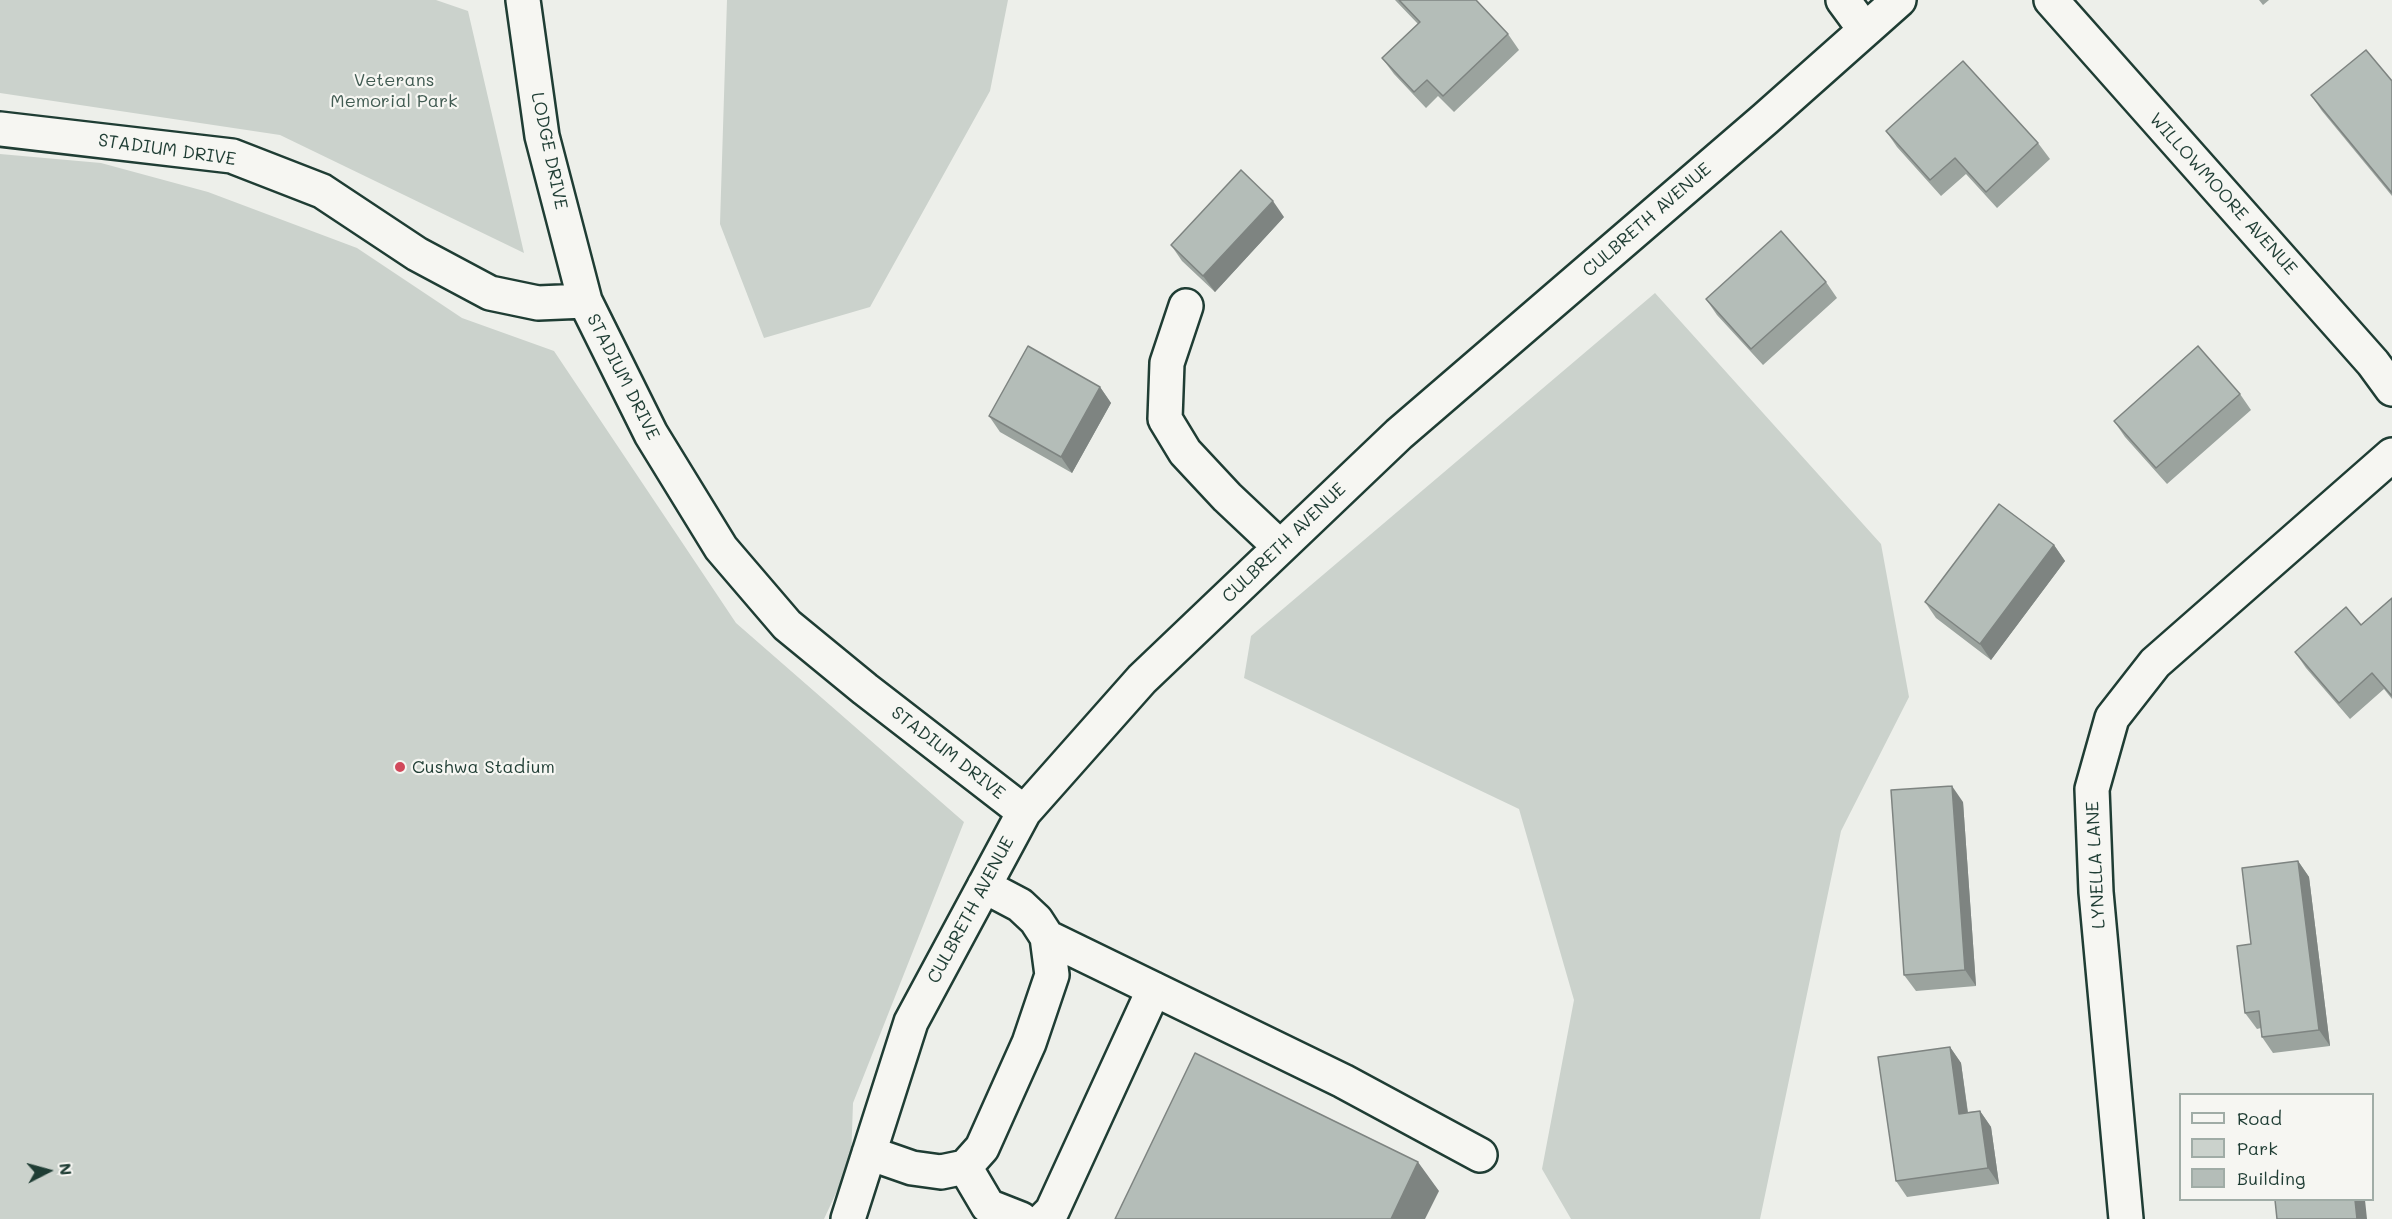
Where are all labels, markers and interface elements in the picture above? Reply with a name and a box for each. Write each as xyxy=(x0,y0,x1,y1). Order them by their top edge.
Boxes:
park label: Veterans Memorial Park xyxy=(330,69,458,112)
street label: LODGE DRIVE xyxy=(526,90,572,212)
street label: WILLOWMOORE AVENUE xyxy=(2145,109,2301,279)
street label: STADIUM DRIVE xyxy=(97,130,237,170)
street label: CULBRETH AVENUE xyxy=(1578,158,1716,282)
street label: STADIUM DRIVE xyxy=(582,310,664,444)
street label: CULBRETH AVENUE xyxy=(1218,479,1350,607)
street label: STADIUM DRIVE xyxy=(887,702,1009,804)
place label: Cushwa Stadium xyxy=(412,756,555,778)
marker: Cushwa Stadium xyxy=(393,760,407,774)
street label: LYNELLA LANE xyxy=(2082,801,2110,929)
street label: CULBRETH AVENUE xyxy=(923,833,1019,987)
legend xyxy=(2179,1093,2374,1201)
text: Road xyxy=(2237,1106,2282,1130)
text: Park xyxy=(2237,1136,2278,1160)
north arrow xyxy=(18,1141,78,1201)
text: N xyxy=(55,1162,77,1176)
text: Building xyxy=(2237,1166,2305,1190)

